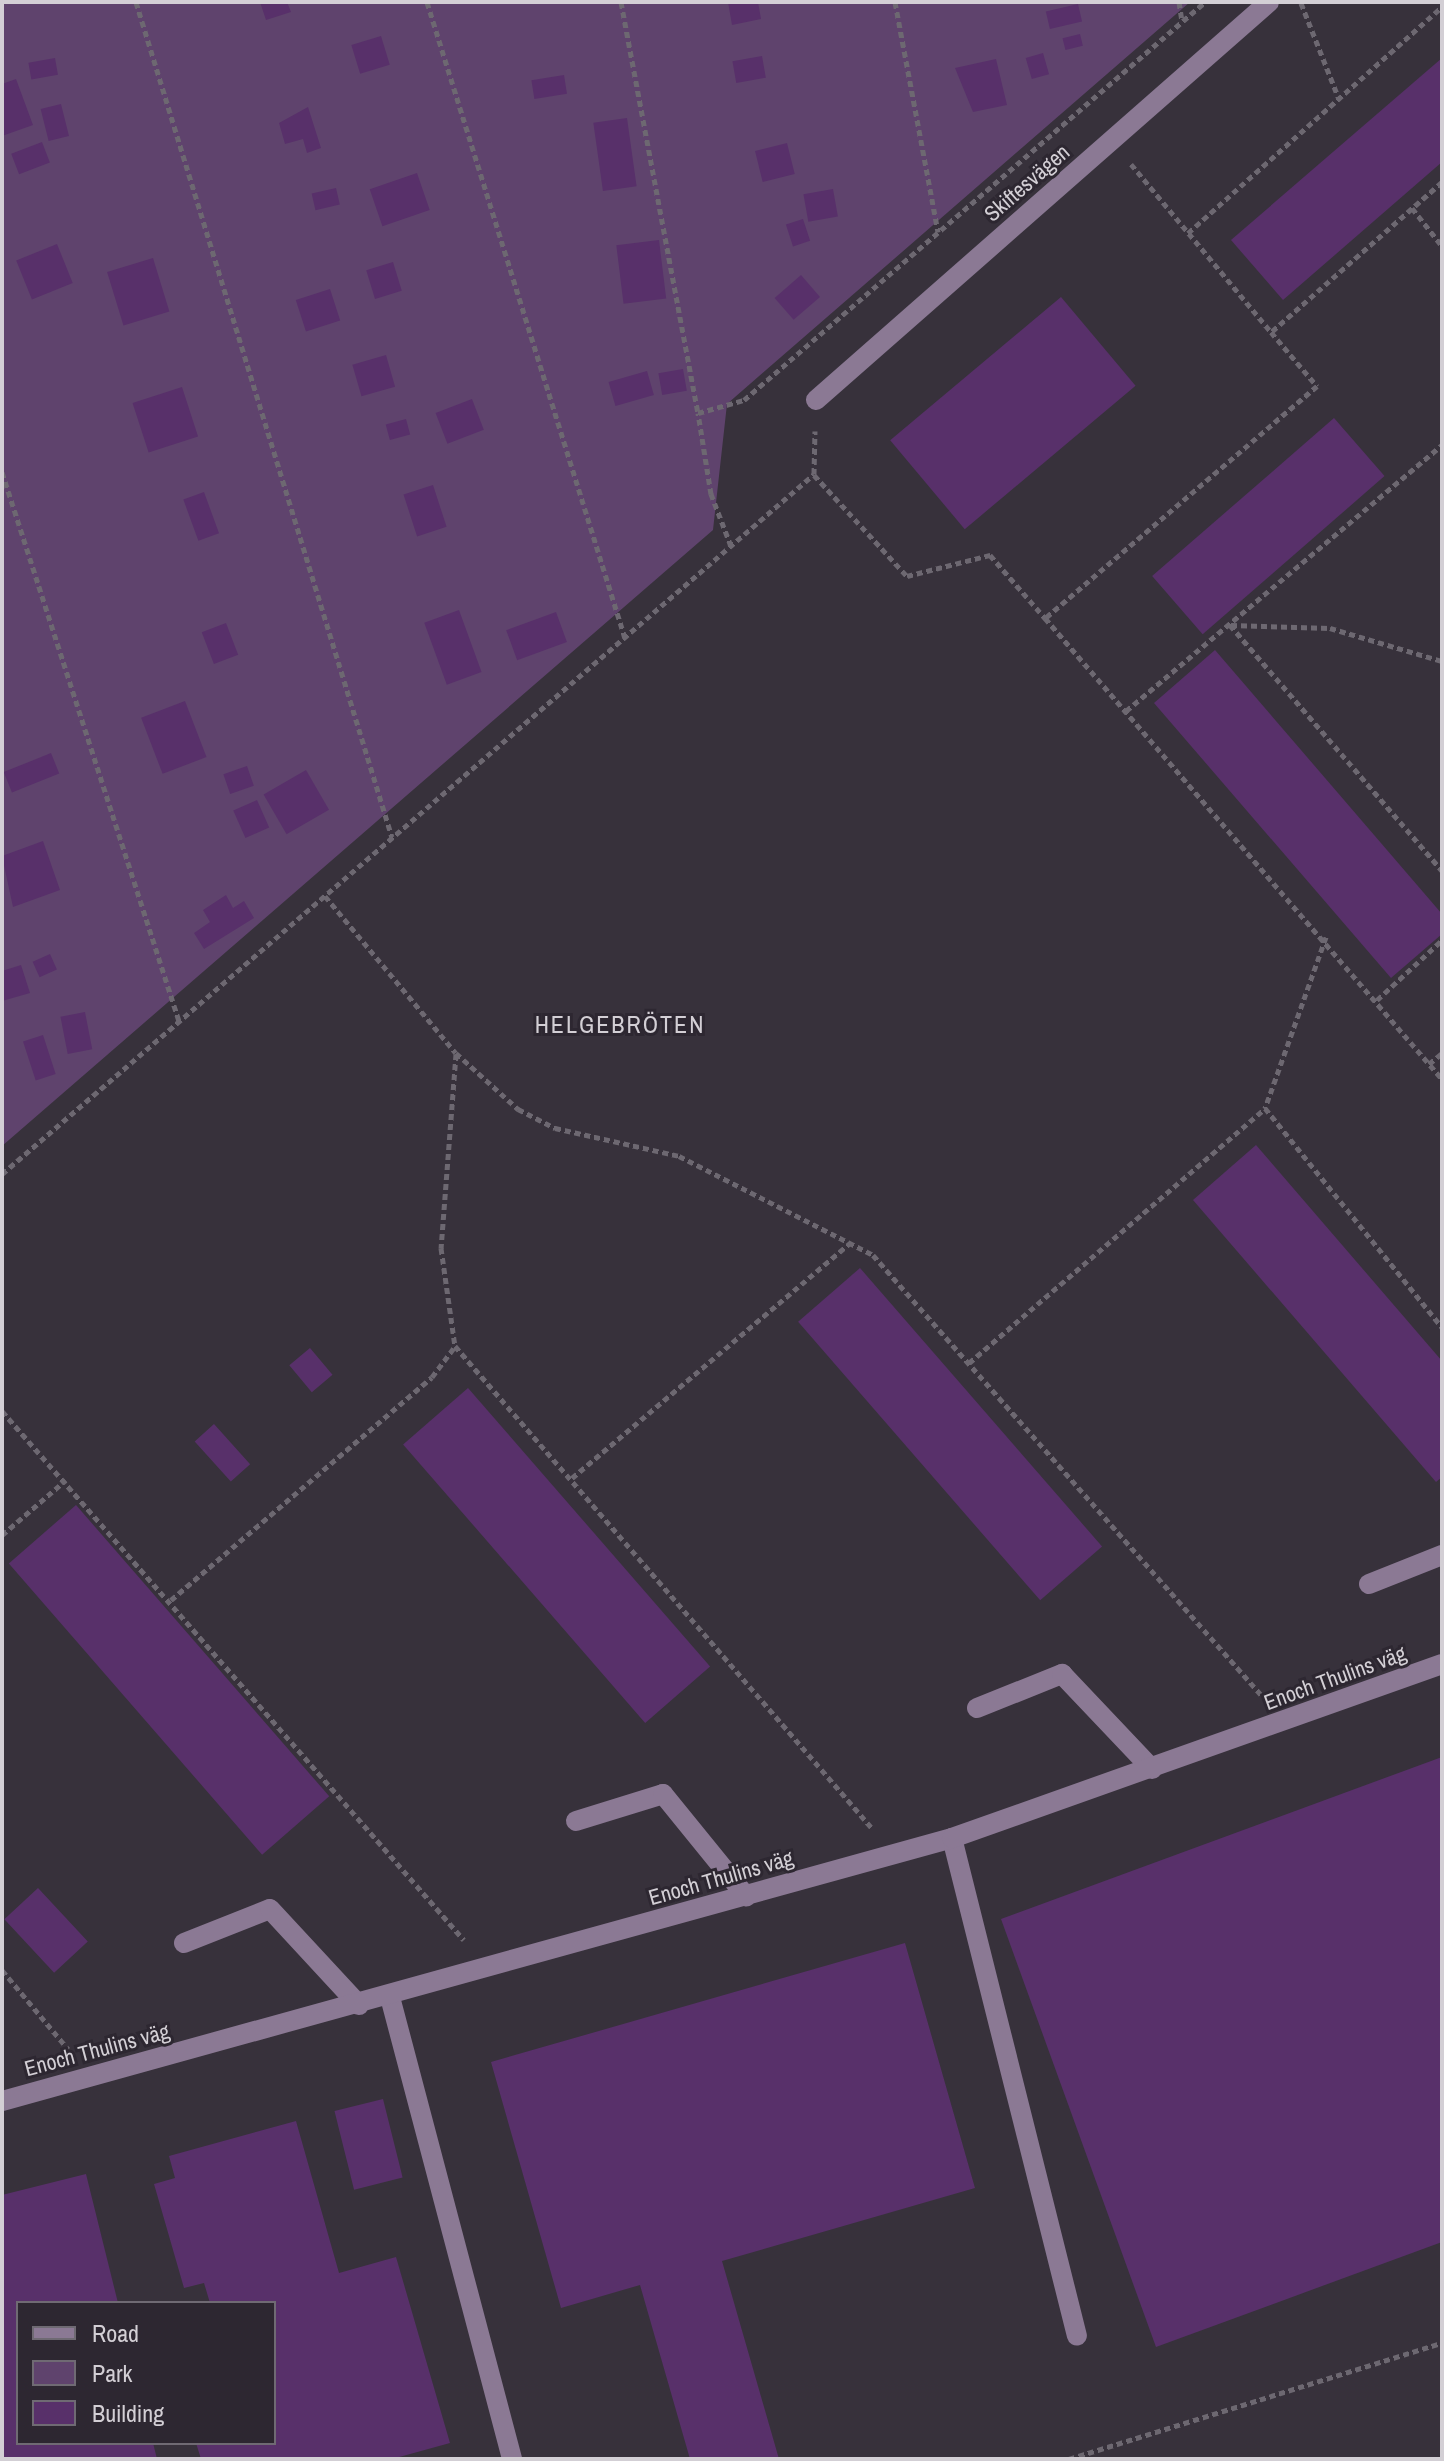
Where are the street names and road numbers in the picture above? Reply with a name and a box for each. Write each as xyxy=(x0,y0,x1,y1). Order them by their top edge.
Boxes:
street label: Skiftesvägen xyxy=(979,139,1075,227)
street label: Enoch Thulins väg xyxy=(1260,1640,1410,1716)
street label: Enoch Thulins väg xyxy=(646,1845,796,1911)
street label: Enoch Thulins väg xyxy=(21,2018,173,2082)

